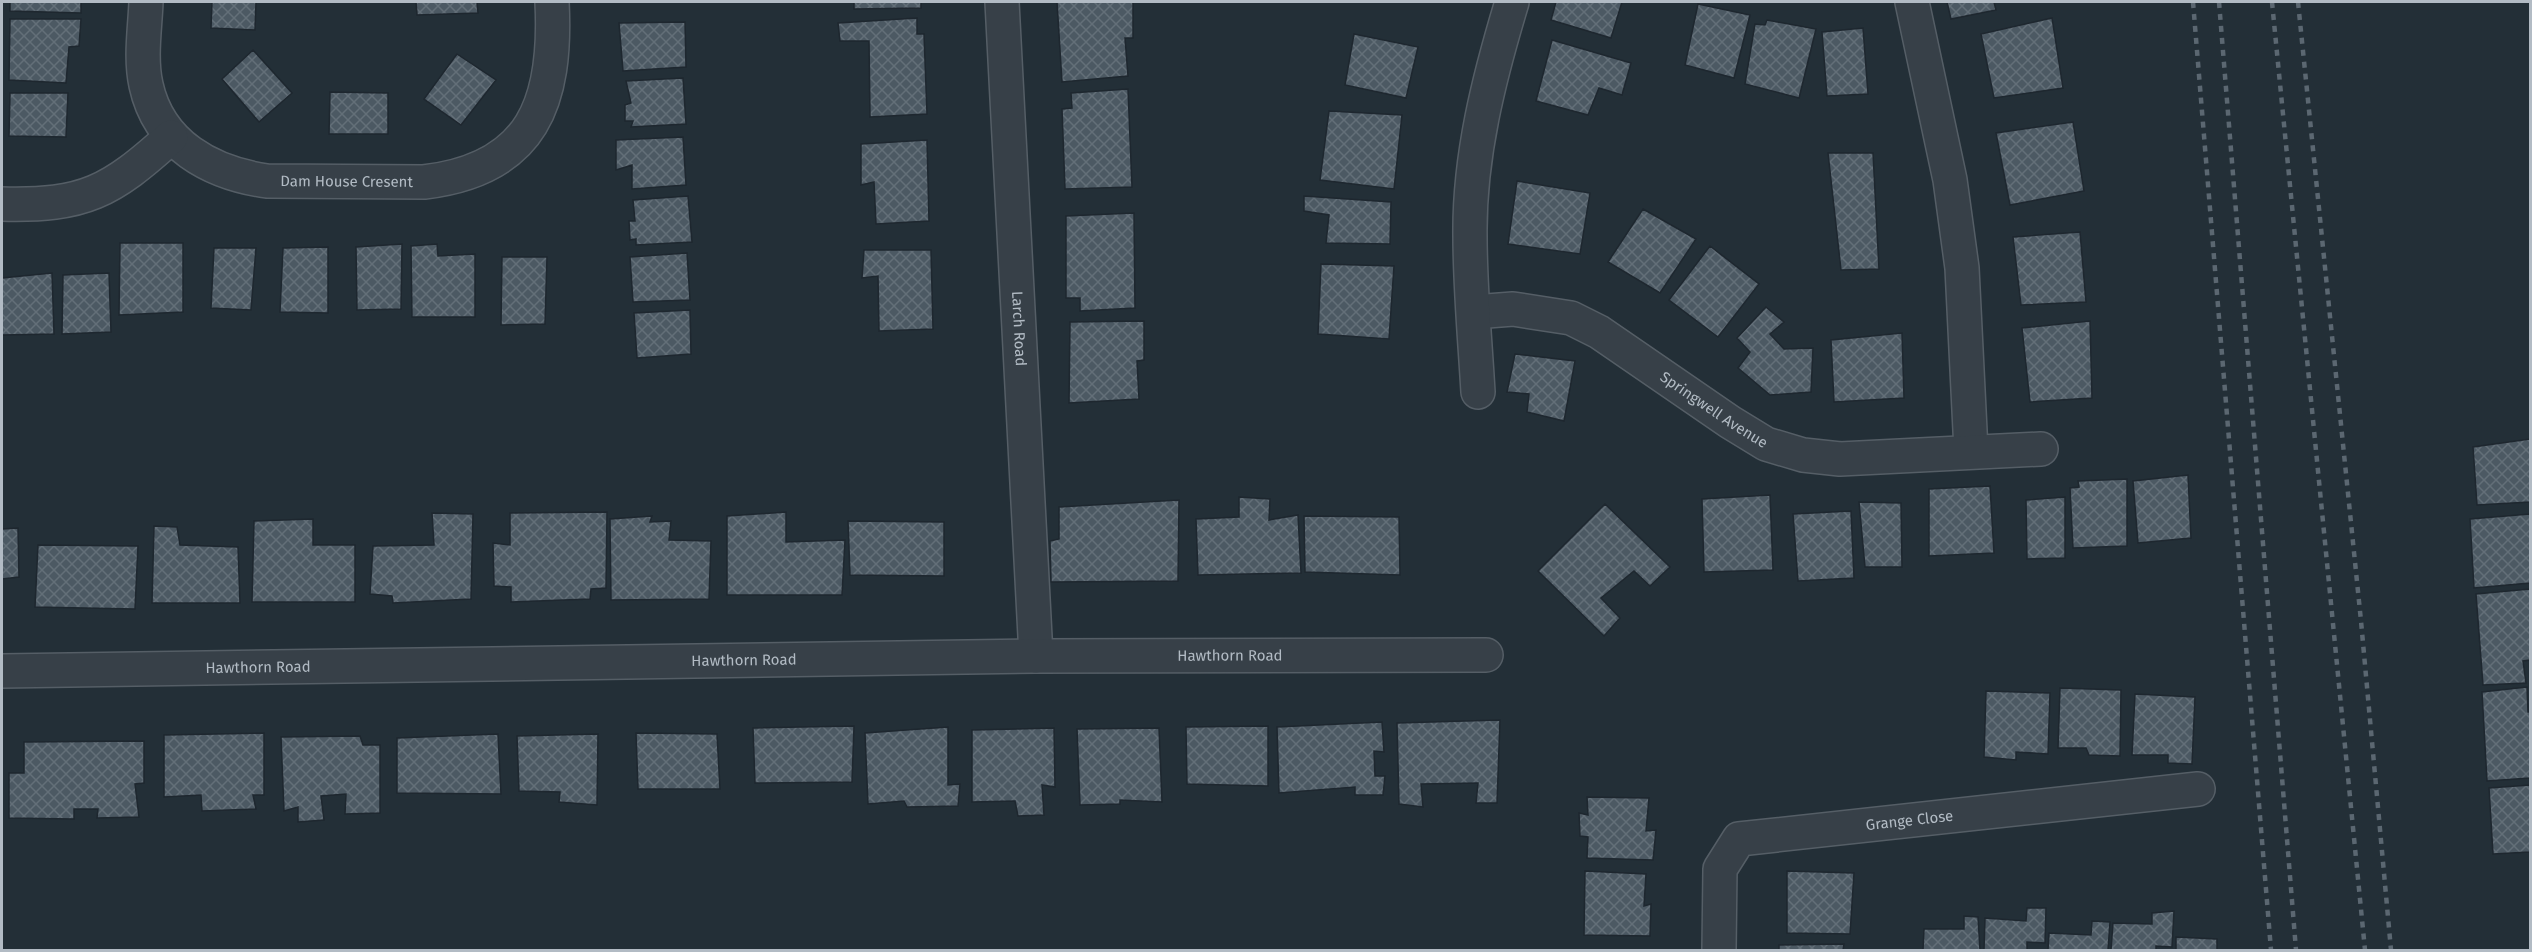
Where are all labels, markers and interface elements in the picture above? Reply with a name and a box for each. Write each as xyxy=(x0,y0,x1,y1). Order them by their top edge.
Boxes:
street label: Dam House Cresent xyxy=(280,172,414,191)
street label: Larch Road xyxy=(1008,290,1030,367)
street label: Springwell Avenue xyxy=(1657,368,1771,452)
street label: Hawthorn Road xyxy=(1177,646,1283,665)
street label: Hawthorn Road xyxy=(691,650,797,670)
street label: Hawthorn Road xyxy=(205,658,311,677)
street label: Grange Close xyxy=(1865,807,1954,834)

